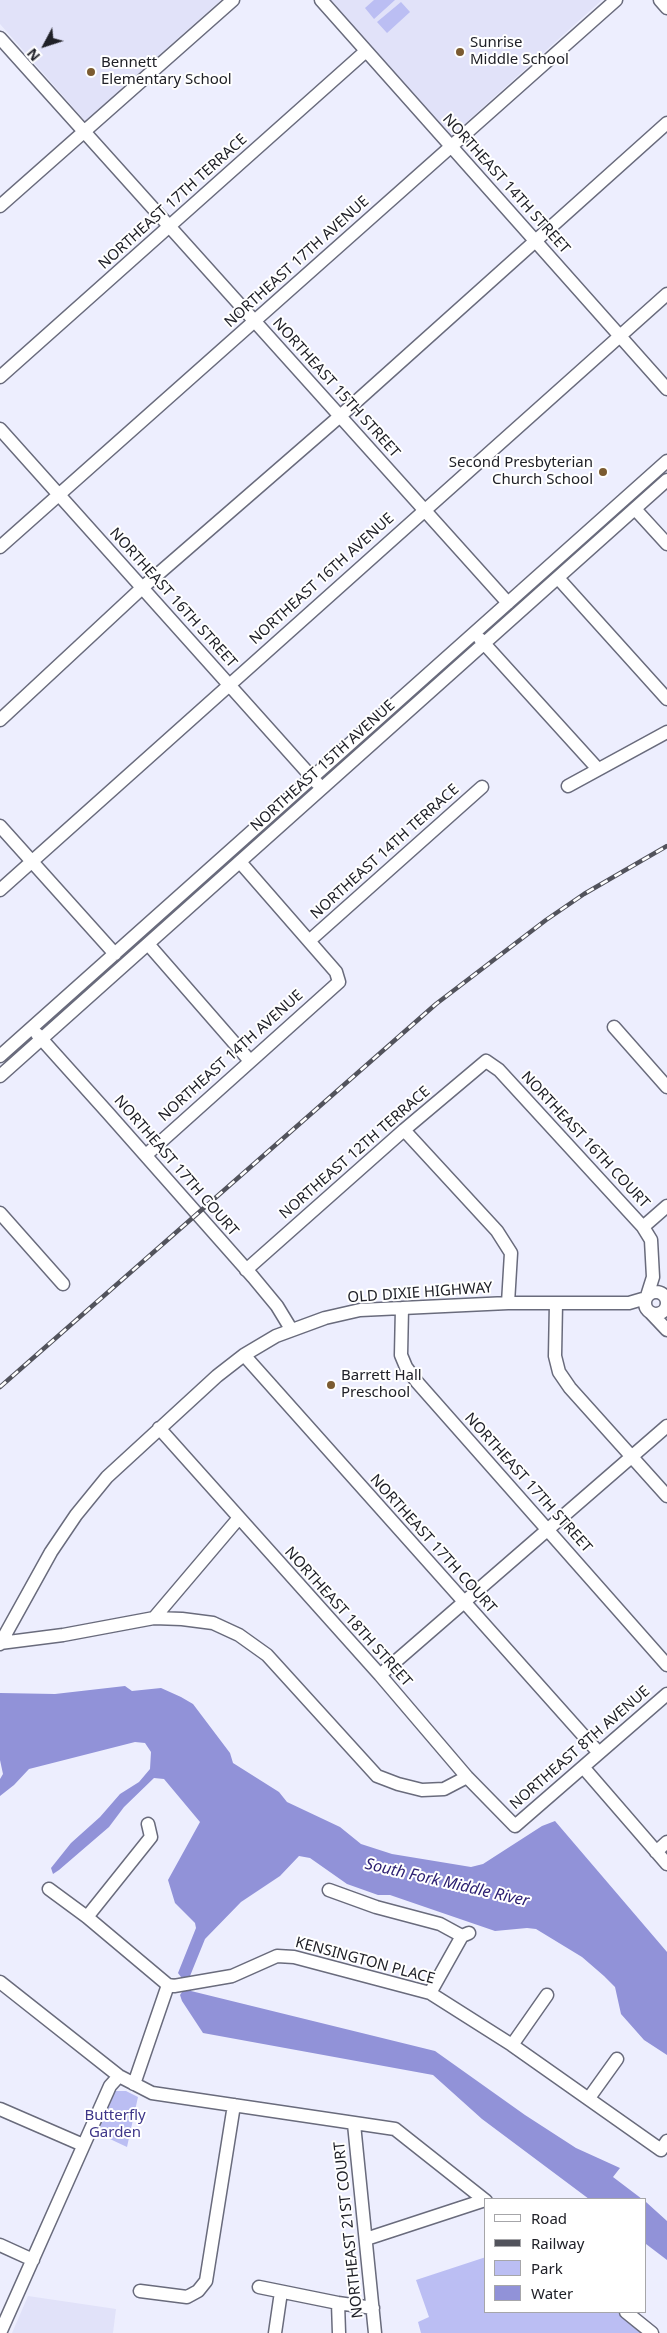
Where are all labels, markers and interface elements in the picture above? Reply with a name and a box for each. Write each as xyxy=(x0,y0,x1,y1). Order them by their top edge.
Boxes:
north arrow xyxy=(20,20,70,70)
place label: Sunrise Middle School xyxy=(470,34,569,69)
text: N xyxy=(22,44,44,65)
marker: Sunrise Middle School xyxy=(454,46,466,58)
place label: Bennett Elementary School xyxy=(101,54,232,89)
marker: Bennett Elementary School xyxy=(85,66,97,78)
street label: NORTHEAST 14TH STREET xyxy=(439,110,573,258)
street label: NORTHEAST 17TH TERRACE xyxy=(95,131,251,273)
street label: NORTHEAST 17TH AVENUE xyxy=(221,192,373,332)
street label: NORTHEAST 15TH STREET xyxy=(269,314,403,462)
place label: Second Presbyterian Church School xyxy=(449,454,593,489)
marker: Second Presbyterian Church School xyxy=(597,466,609,478)
street label: NORTHEAST 16TH AVENUE xyxy=(246,509,398,649)
street label: NORTHEAST 16TH STREET xyxy=(106,524,240,672)
street label: NORTHEAST 15TH AVENUE xyxy=(247,696,399,836)
street label: NORTHEAST 14TH TERRACE xyxy=(307,781,463,923)
street label: NORTHEAST 14TH AVENUE xyxy=(155,986,307,1126)
street label: NORTHEAST 16TH COURT xyxy=(517,1068,653,1212)
street label: NORTHEAST 12TH TERRACE xyxy=(276,1083,434,1223)
street label: NORTHEAST 17TH COURT xyxy=(110,1092,242,1240)
street label: OLD DIXIE HIGHWAY xyxy=(347,1279,493,1307)
place label: Barrett Hall Preschool xyxy=(341,1367,422,1402)
marker: Barrett Hall Preschool xyxy=(325,1379,337,1391)
street label: NORTHEAST 17TH STREET xyxy=(461,1409,595,1557)
street label: NORTHEAST 17TH COURT xyxy=(366,1471,500,1617)
street label: NORTHEAST 18TH STREET xyxy=(281,1543,415,1691)
street label: NORTHEAST 8TH AVENUE xyxy=(506,1682,654,1814)
water label: South Fork Middle River xyxy=(363,1855,531,1911)
street label: KENSINGTON PLACE xyxy=(293,1934,437,1988)
park label: Butterfly Garden xyxy=(84,2107,146,2142)
street label: NORTHEAST 21ST COURT xyxy=(331,2141,367,2319)
legend xyxy=(484,2198,647,2313)
text: Road xyxy=(531,2208,567,2228)
text: Railway xyxy=(531,2233,584,2253)
text: Park xyxy=(531,2258,563,2278)
text: Water xyxy=(531,2283,573,2303)

